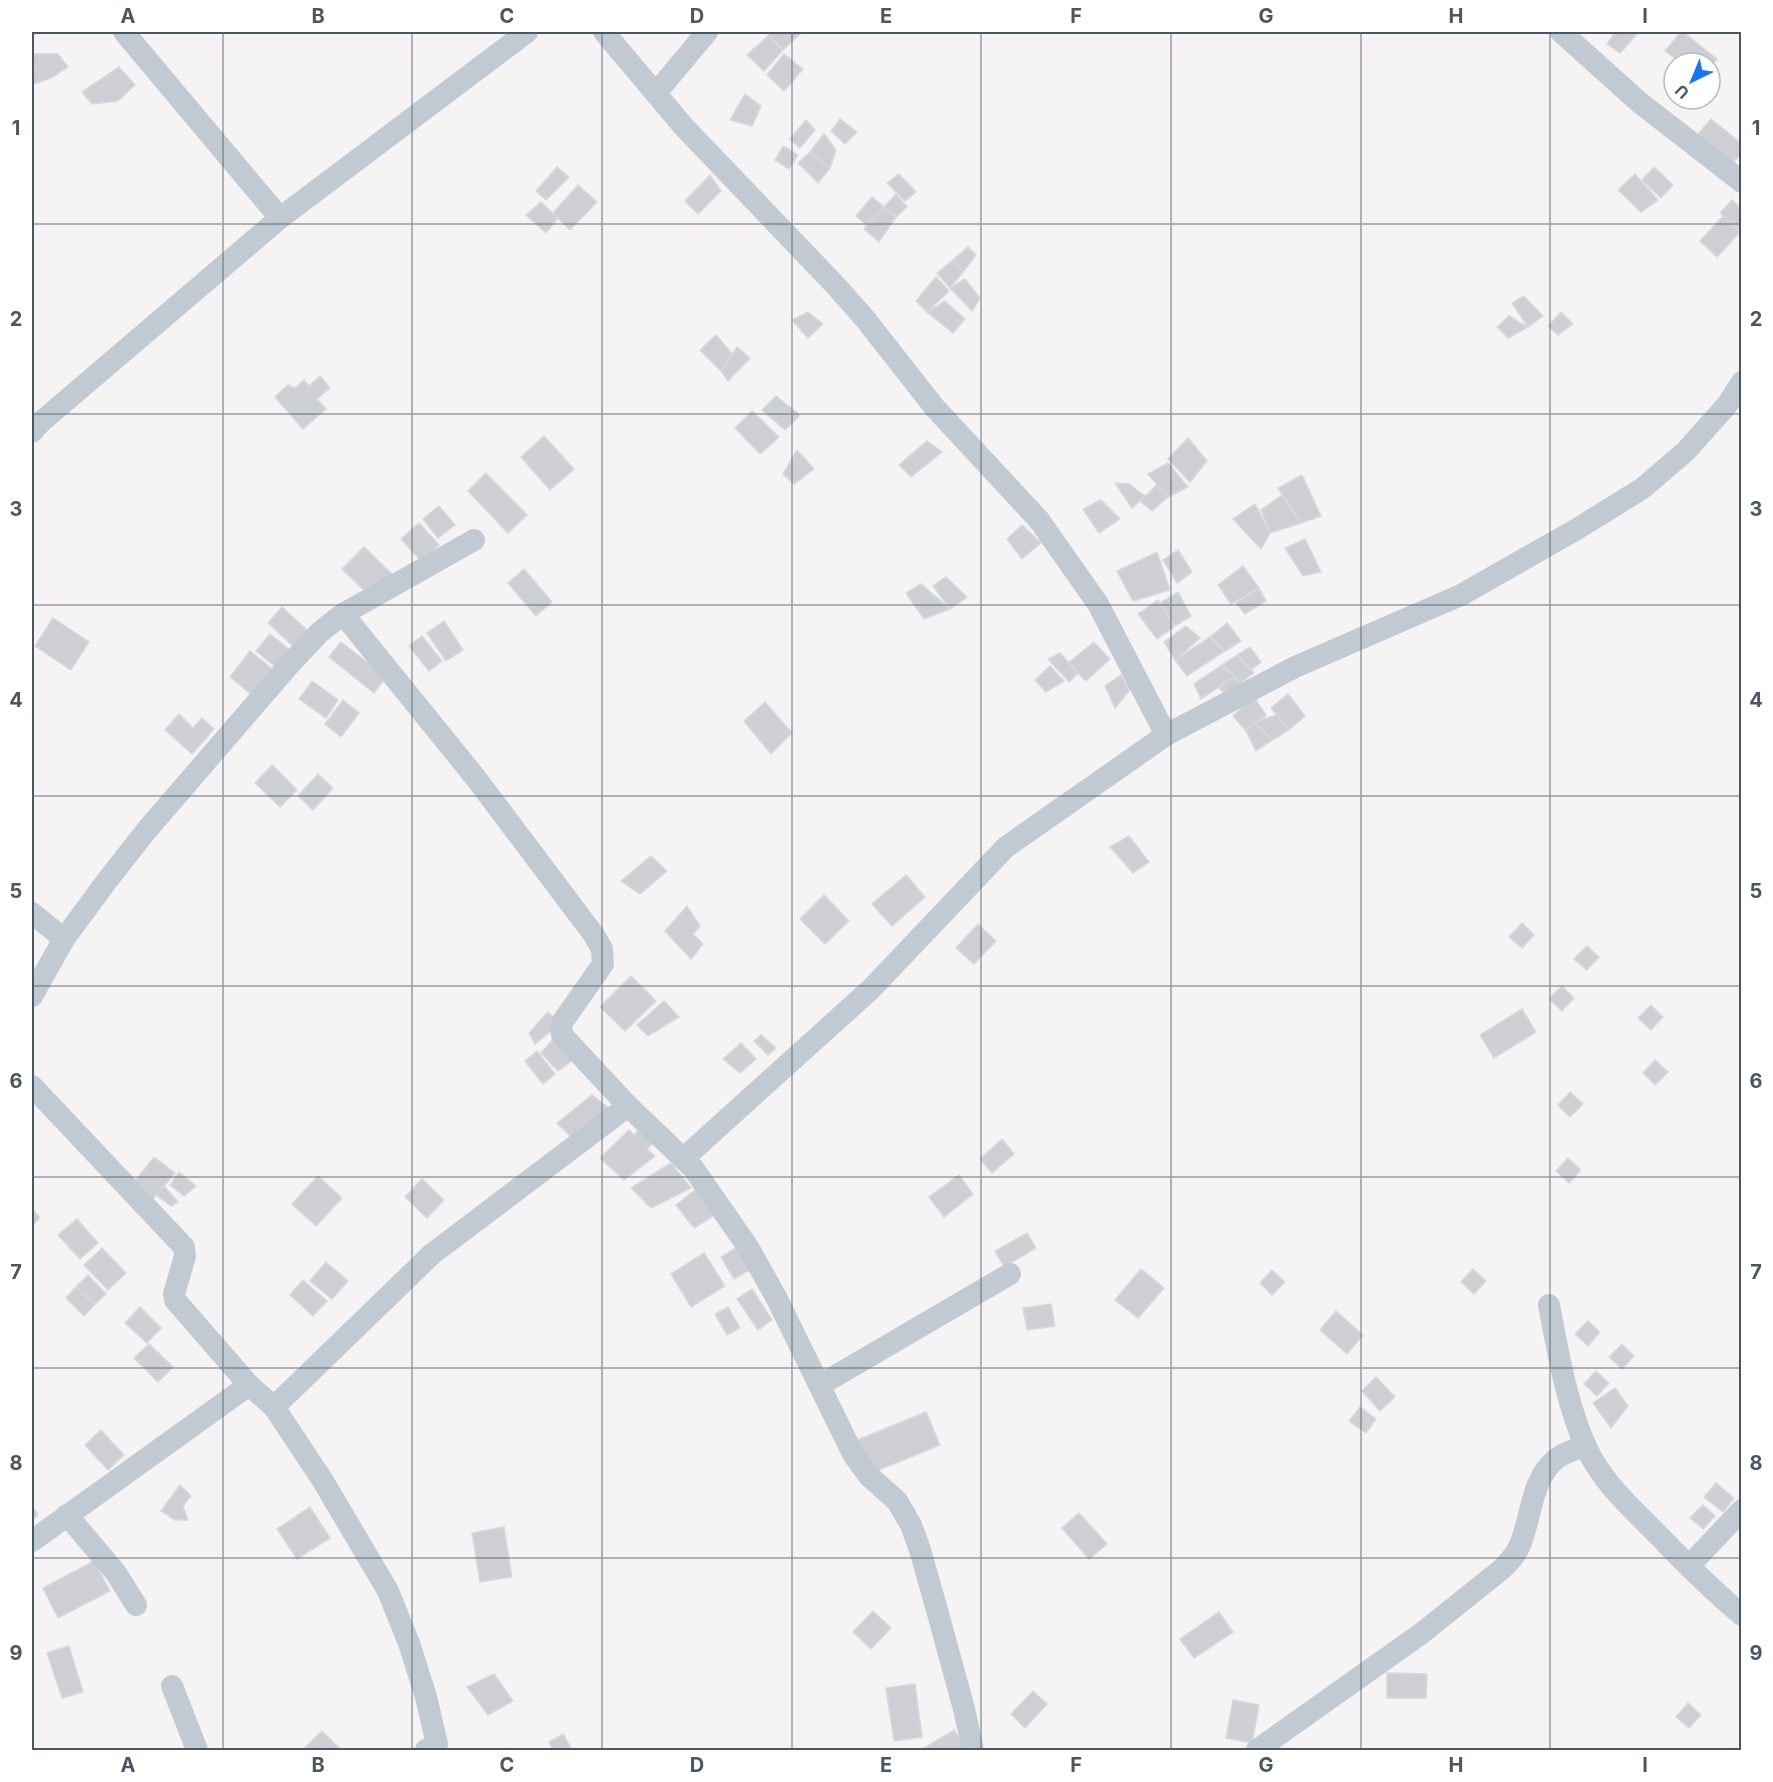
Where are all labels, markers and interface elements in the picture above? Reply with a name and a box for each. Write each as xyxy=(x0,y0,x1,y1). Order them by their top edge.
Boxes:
text: A xyxy=(121,4,136,28)
text: B xyxy=(311,4,325,28)
text: C xyxy=(500,4,514,28)
text: D xyxy=(690,4,704,28)
text: E xyxy=(880,4,892,28)
text: F xyxy=(1070,4,1082,28)
text: G xyxy=(1258,4,1274,28)
text: H xyxy=(1449,4,1463,28)
text: I xyxy=(1642,4,1648,28)
north arrow xyxy=(1662,51,1722,111)
text: U xyxy=(1671,81,1693,103)
text: 1 xyxy=(12,116,20,140)
text: 1 xyxy=(1752,116,1760,140)
text: 2 xyxy=(10,307,22,331)
text: 2 xyxy=(1750,307,1762,331)
text: 3 xyxy=(10,497,22,521)
text: 3 xyxy=(1750,497,1762,521)
text: 4 xyxy=(9,688,23,712)
text: 4 xyxy=(1749,688,1763,712)
text: 5 xyxy=(10,879,22,903)
text: 5 xyxy=(1750,879,1762,903)
text: 6 xyxy=(10,1069,23,1093)
text: 6 xyxy=(1750,1069,1763,1093)
text: 7 xyxy=(10,1260,22,1284)
text: 7 xyxy=(1750,1260,1762,1284)
text: 8 xyxy=(9,1451,23,1475)
text: 8 xyxy=(1749,1451,1763,1475)
text: 9 xyxy=(10,1641,23,1665)
text: 9 xyxy=(1750,1641,1763,1665)
text: A xyxy=(121,1753,136,1777)
text: B xyxy=(311,1753,325,1777)
text: C xyxy=(500,1753,514,1777)
text: D xyxy=(690,1753,704,1777)
text: E xyxy=(880,1753,892,1777)
text: F xyxy=(1070,1753,1082,1777)
text: G xyxy=(1258,1753,1274,1777)
text: H xyxy=(1449,1753,1463,1777)
text: I xyxy=(1642,1753,1648,1777)

